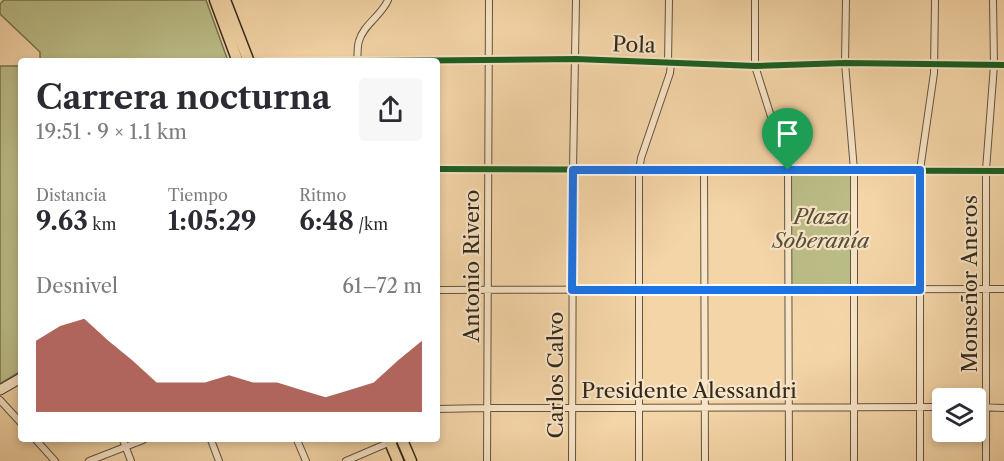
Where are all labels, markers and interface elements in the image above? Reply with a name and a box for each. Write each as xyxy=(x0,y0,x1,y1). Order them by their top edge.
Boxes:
street label: Pola xyxy=(612,31,657,58)
text: Carrera nocturna xyxy=(36,77,331,118)
button: share xyxy=(359,78,422,141)
pin xyxy=(762,108,813,170)
icon: arrive xyxy=(771,117,804,150)
text: 19:51 · 9 × 1.1 km xyxy=(36,120,187,144)
text: Distancia xyxy=(36,185,107,205)
text: Tiempo xyxy=(168,185,228,205)
text: Ritmo xyxy=(299,185,346,205)
street label: Antonio Rivero xyxy=(459,190,484,343)
street label: Monseñor Aneros xyxy=(957,195,982,373)
park label: Plaza Soberanía xyxy=(770,204,870,253)
text: 9.63 xyxy=(36,205,88,237)
text: 1:05:29 xyxy=(168,205,257,237)
text: 6:48 xyxy=(299,205,354,237)
text: km xyxy=(88,214,116,234)
text: /km xyxy=(354,214,388,234)
text: Desnivel xyxy=(36,274,118,298)
text: 61–72 m xyxy=(342,274,422,298)
street label: Carlos Calvo xyxy=(543,312,568,438)
street label: Presidente Alessandri xyxy=(581,378,797,403)
map controls xyxy=(932,388,986,442)
button: layers xyxy=(932,388,986,442)

